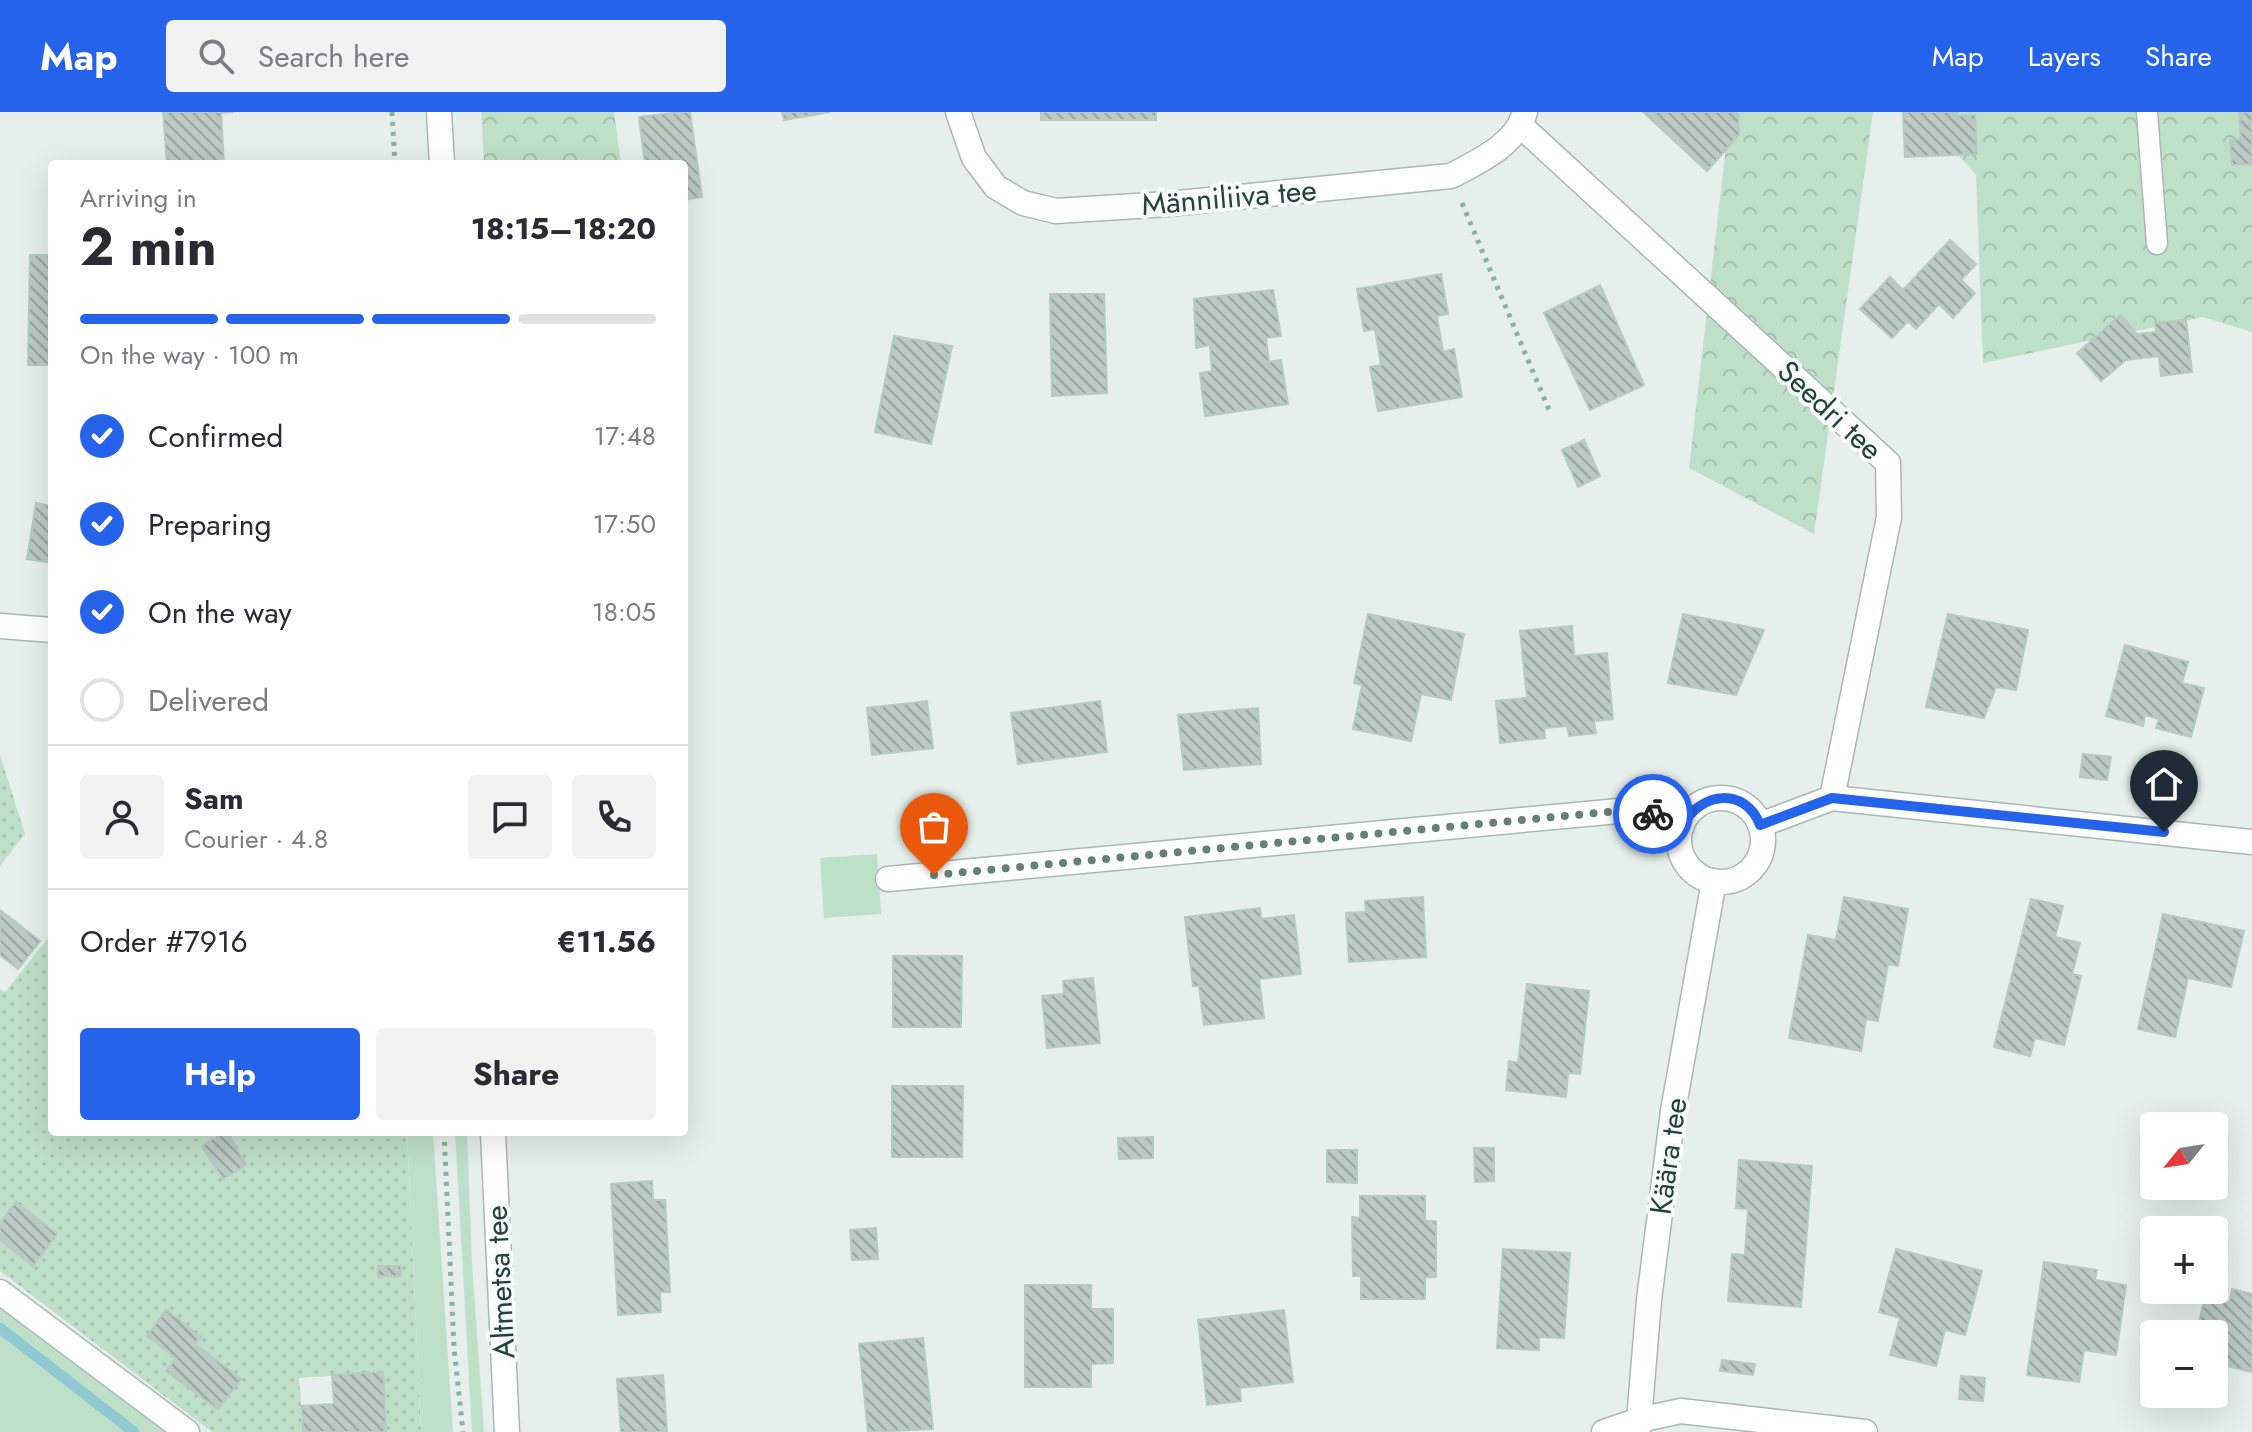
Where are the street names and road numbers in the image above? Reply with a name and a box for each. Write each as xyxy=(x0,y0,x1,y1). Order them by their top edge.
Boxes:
street label: Männiliiva tee xyxy=(1140,168,1318,226)
street label: Seedri tee xyxy=(1768,350,1892,470)
street label: Käära tee xyxy=(1639,1095,1697,1217)
street label: Altmetsa tee xyxy=(475,1204,525,1360)

